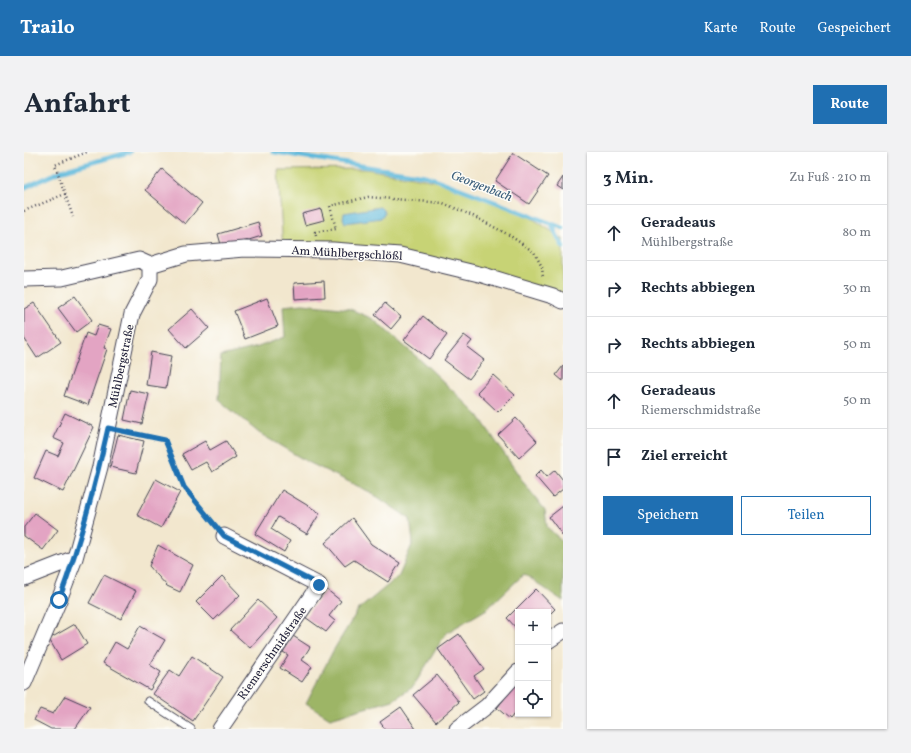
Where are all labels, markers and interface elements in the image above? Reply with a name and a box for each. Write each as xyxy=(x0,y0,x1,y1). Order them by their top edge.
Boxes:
text: Trailo xyxy=(20,15,75,41)
text: Karte xyxy=(704,19,738,38)
text: Route xyxy=(760,19,796,38)
text: Gespeichert xyxy=(818,19,891,38)
text: Anfahrt xyxy=(24,85,131,124)
button: Route xyxy=(813,85,887,124)
water label: Georgenbach xyxy=(448,167,515,207)
text: 3 Min. xyxy=(603,167,654,190)
text: Zu Fuß · 210 m xyxy=(789,169,871,187)
text: Geradeaus xyxy=(641,213,716,234)
icon: ahead xyxy=(603,222,625,244)
text: 80 m xyxy=(842,224,871,242)
text: Mühlbergstraße xyxy=(641,234,733,252)
street label: Am Mühlbergschlößl xyxy=(291,243,403,265)
icon: right xyxy=(603,278,625,300)
text: Rechts abbiegen xyxy=(641,278,756,299)
text: 30 m xyxy=(843,280,871,298)
street label: Mühlbergstraße xyxy=(105,323,139,409)
icon: right xyxy=(603,334,625,356)
text: Rechts abbiegen xyxy=(641,334,756,355)
text: 50 m xyxy=(843,336,871,354)
text: Geradeaus xyxy=(641,381,716,402)
icon: ahead xyxy=(603,390,625,412)
text: 50 m xyxy=(843,392,871,410)
text: Riemerschmidstraße xyxy=(641,402,761,420)
icon: arrive xyxy=(603,446,625,468)
text: Ziel erreicht xyxy=(641,446,728,467)
button: Speichern xyxy=(603,496,733,535)
button: Teilen xyxy=(741,496,871,535)
route end xyxy=(310,576,328,594)
route start xyxy=(50,591,68,609)
street label: Riemerschmidstraße xyxy=(235,604,311,703)
map controls xyxy=(515,609,551,717)
button: + xyxy=(515,609,551,645)
button: − xyxy=(515,645,551,681)
button: locate xyxy=(515,681,551,717)

